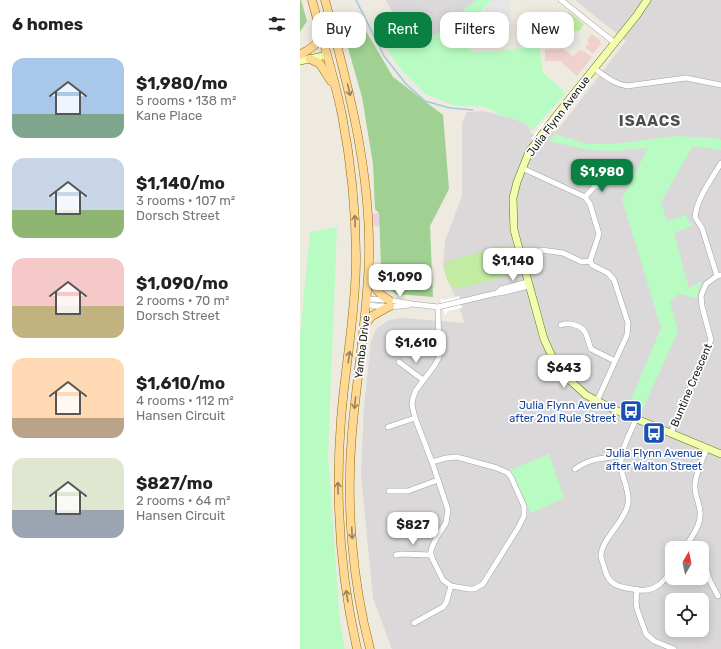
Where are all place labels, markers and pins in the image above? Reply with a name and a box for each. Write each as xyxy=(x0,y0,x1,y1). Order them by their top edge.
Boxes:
pin: $1,980 xyxy=(569,159,635,193)
pin: $1,140 xyxy=(480,248,546,282)
pin: $1,090 xyxy=(367,264,433,298)
pin: $1,610 xyxy=(383,330,449,364)
pin: $643 xyxy=(540,355,588,389)
bus stop icon: Julia Flynn Avenue after 2nd Rule Street xyxy=(618,398,644,424)
place label: Julia Flynn Avenue after 2nd Rule Street xyxy=(509,399,617,425)
bus stop icon: Julia Flynn Avenue after Walton Street xyxy=(641,420,667,446)
place label: Julia Flynn Avenue after Walton Street xyxy=(605,447,703,473)
pin: $827 xyxy=(389,512,437,546)

